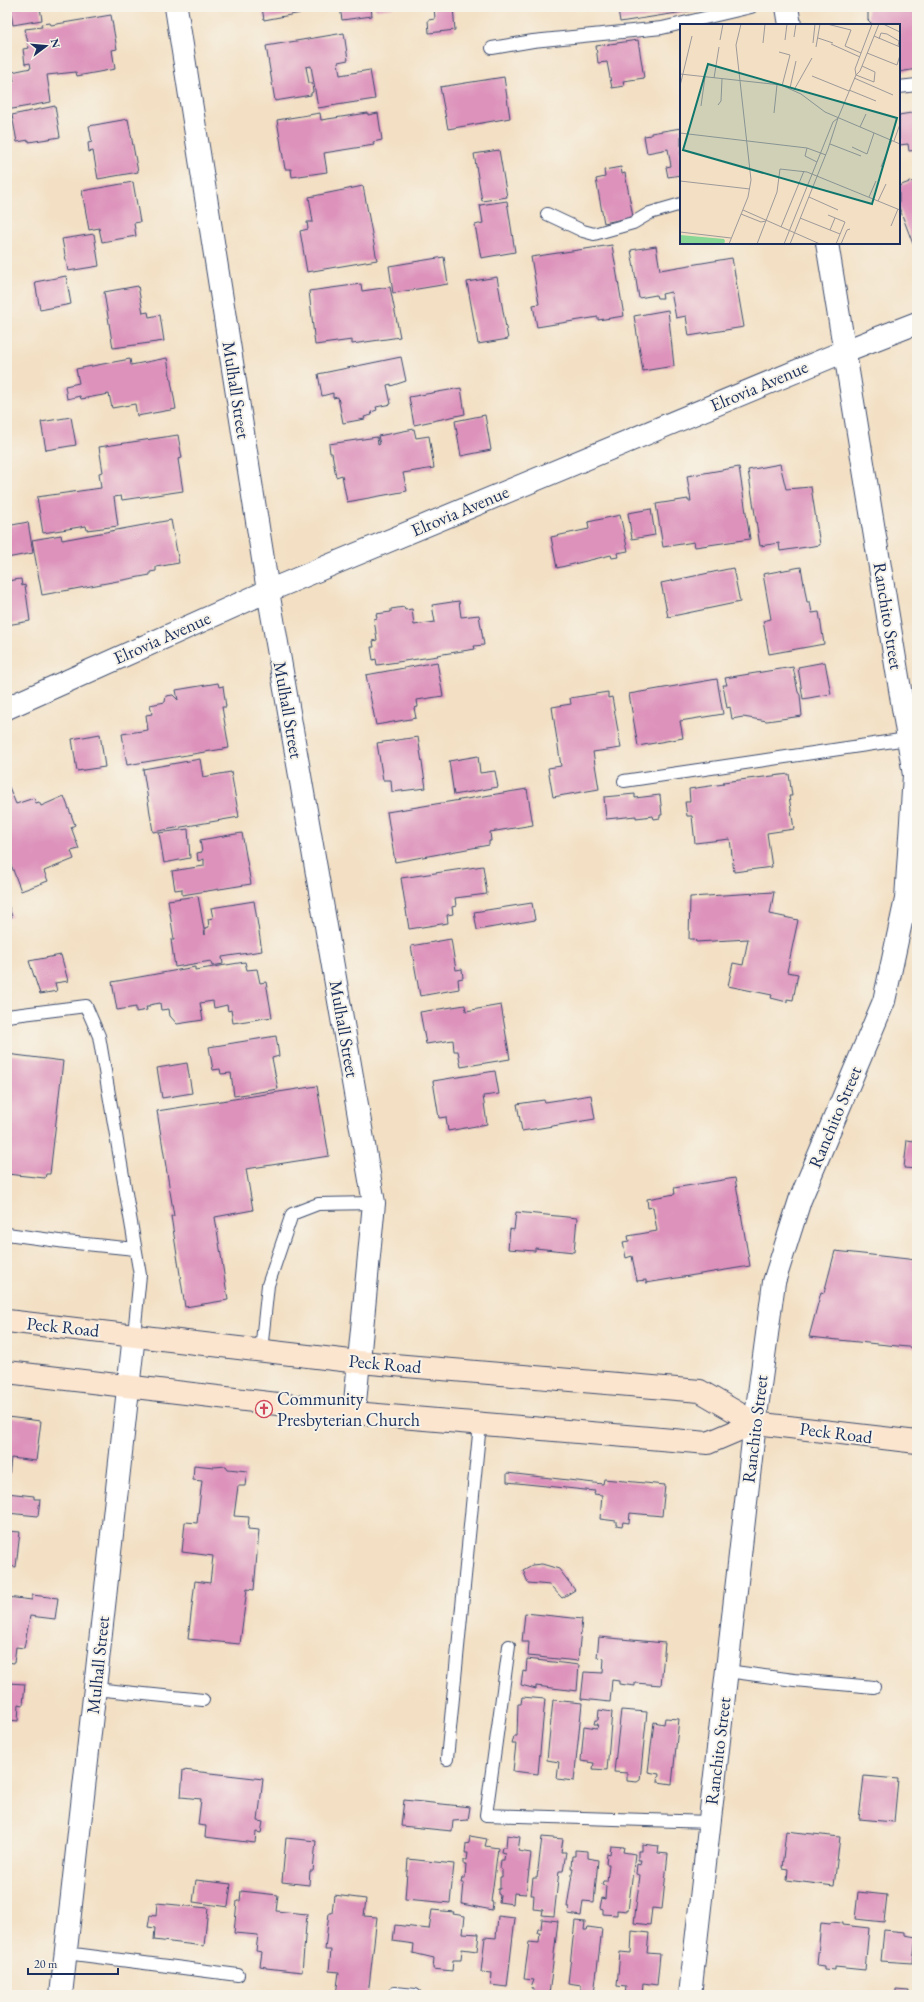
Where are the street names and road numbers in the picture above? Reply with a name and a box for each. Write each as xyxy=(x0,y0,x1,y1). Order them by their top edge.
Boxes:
street label: Mulhall Street xyxy=(217,340,256,441)
street label: Elrovia Avenue xyxy=(707,355,811,416)
street label: Elrovia Avenue xyxy=(408,480,512,541)
street label: Ranchito Street xyxy=(869,561,908,672)
street label: Elrovia Avenue xyxy=(110,606,214,669)
street label: Mulhall Street xyxy=(269,660,308,761)
street label: Mulhall Street xyxy=(325,979,364,1080)
street label: Ranchito Street xyxy=(803,1062,866,1171)
street label: Peck Road xyxy=(26,1311,101,1342)
street label: Peck Road xyxy=(348,1349,423,1378)
street label: Ranchito Street xyxy=(736,1373,773,1484)
street label: Peck Road xyxy=(798,1417,875,1448)
street label: Mulhall Street xyxy=(81,1615,114,1715)
street label: Ranchito Street xyxy=(699,1695,736,1806)

